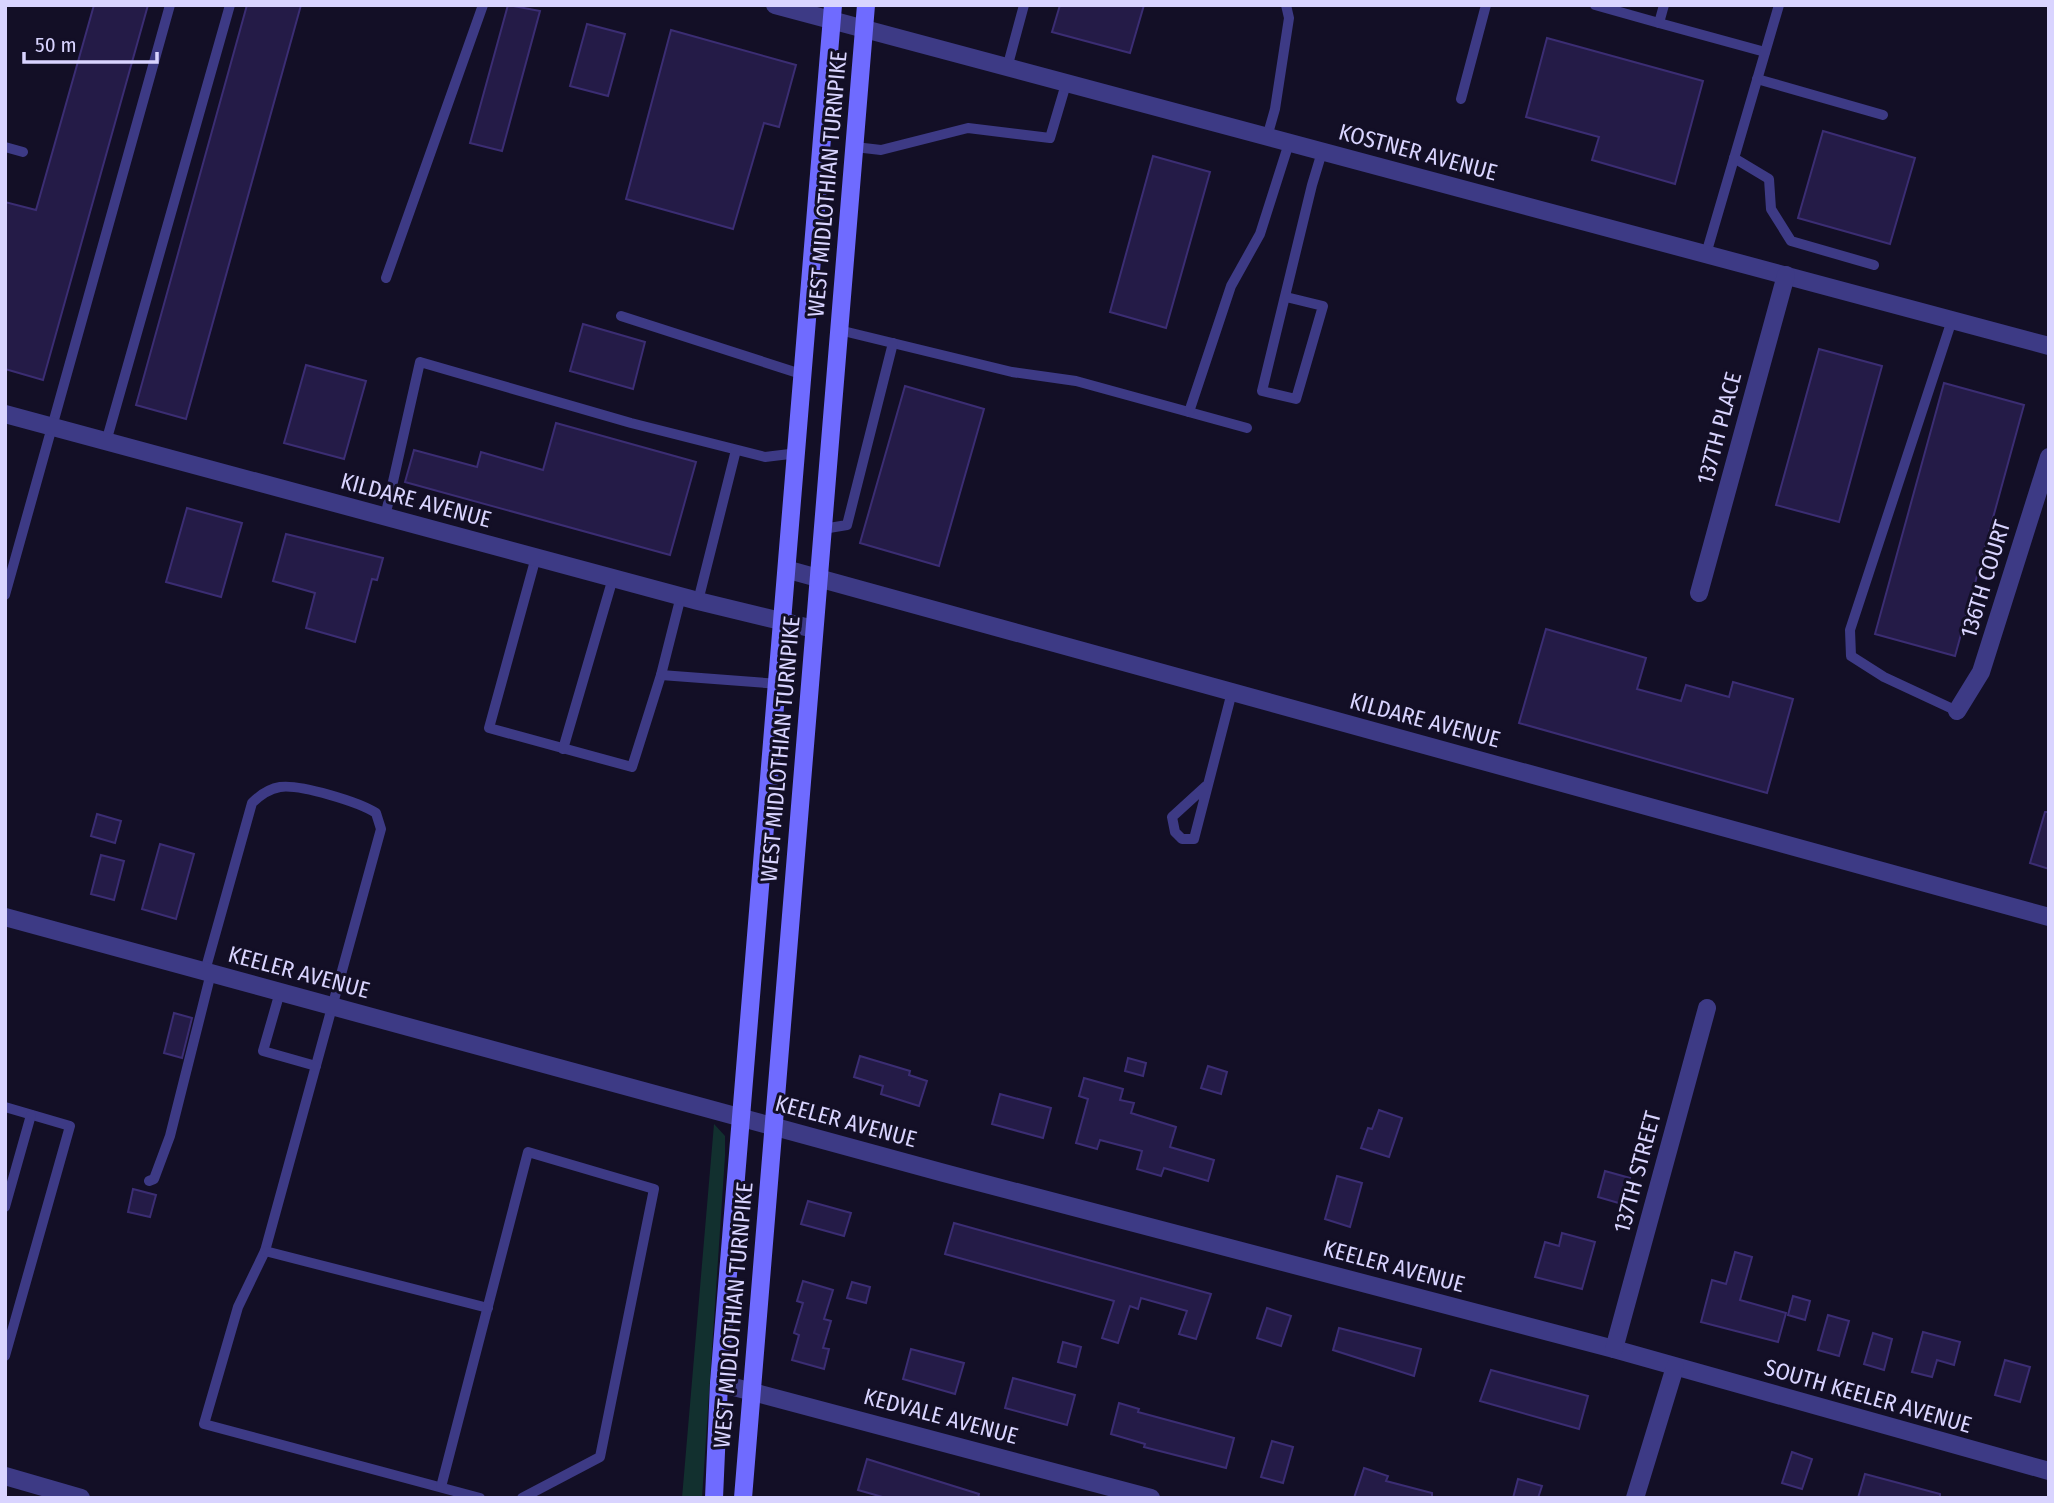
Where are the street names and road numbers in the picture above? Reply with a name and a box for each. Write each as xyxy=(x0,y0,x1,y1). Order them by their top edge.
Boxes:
street label: WEST MIDLOTHIAN TURNPIKE xyxy=(801,50,853,318)
street label: KOSTNER AVENUE xyxy=(1336,117,1500,187)
street label: 137TH PLACE xyxy=(1691,369,1747,487)
street label: KILDARE AVENUE xyxy=(338,466,494,534)
street label: 136TH COURT xyxy=(1954,516,2016,641)
street label: WEST MIDLOTHIAN TURNPIKE xyxy=(754,615,806,883)
street label: KILDARE AVENUE xyxy=(1347,686,1503,754)
street label: KEELER AVENUE xyxy=(225,940,373,1004)
street label: KEELER AVENUE xyxy=(772,1089,920,1153)
street label: 137TH STREET xyxy=(1607,1108,1667,1236)
street label: WEST MIDLOTHIAN TURNPIKE xyxy=(707,1181,759,1449)
street label: KEELER AVENUE xyxy=(1320,1234,1468,1298)
street label: SOUTH KEELER AVENUE xyxy=(1761,1353,1975,1439)
street label: KEDVALE AVENUE xyxy=(861,1382,1021,1450)

